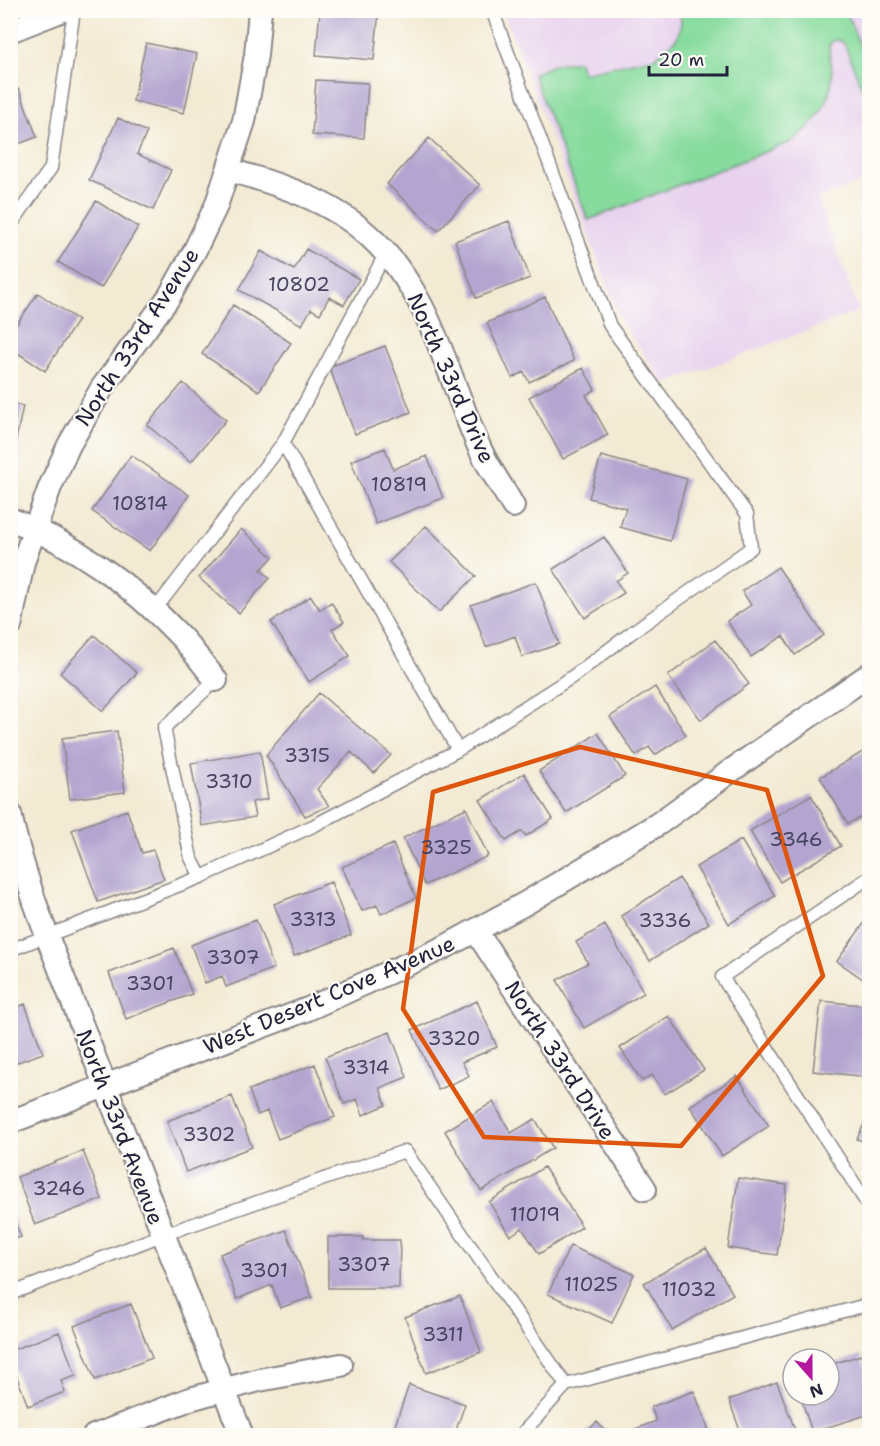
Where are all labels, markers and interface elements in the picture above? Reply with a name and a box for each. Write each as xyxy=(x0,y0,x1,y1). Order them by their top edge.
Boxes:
scale bar xyxy=(649,39,727,77)
text: 20 m xyxy=(658,48,704,72)
street label: North 33rd Avenue xyxy=(68,242,206,432)
house number: 10802 xyxy=(268,271,330,297)
street label: North 33rd Drive xyxy=(400,288,502,468)
house number: 10819 xyxy=(371,471,427,497)
house number: 10814 xyxy=(112,490,168,516)
house number: 3315 xyxy=(284,742,330,768)
house number: 3310 xyxy=(205,768,253,794)
house number: 3346 xyxy=(769,826,823,852)
house number: 3325 xyxy=(420,834,472,860)
house number: 3313 xyxy=(289,906,337,932)
house number: 3336 xyxy=(638,907,692,933)
street label: West Desert Cove Avenue xyxy=(199,929,459,1061)
house number: 3307 xyxy=(206,944,260,970)
house number: 3301 xyxy=(126,970,174,996)
street label: North 33rd Drive xyxy=(498,975,622,1145)
street label: North 33rd Avenue xyxy=(69,1025,171,1229)
house number: 3320 xyxy=(428,1025,480,1051)
house number: 3314 xyxy=(342,1054,390,1080)
house number: 3302 xyxy=(182,1121,236,1147)
house number: 3246 xyxy=(33,1175,86,1201)
house number: 11019 xyxy=(510,1201,560,1227)
house number: 3307 xyxy=(337,1251,391,1277)
house number: 3301 xyxy=(240,1257,288,1283)
house number: 11025 xyxy=(564,1271,618,1297)
house number: 11032 xyxy=(661,1276,717,1302)
house number: 3311 xyxy=(422,1321,464,1347)
north arrow xyxy=(781,1347,841,1407)
text: N xyxy=(807,1378,826,1403)

